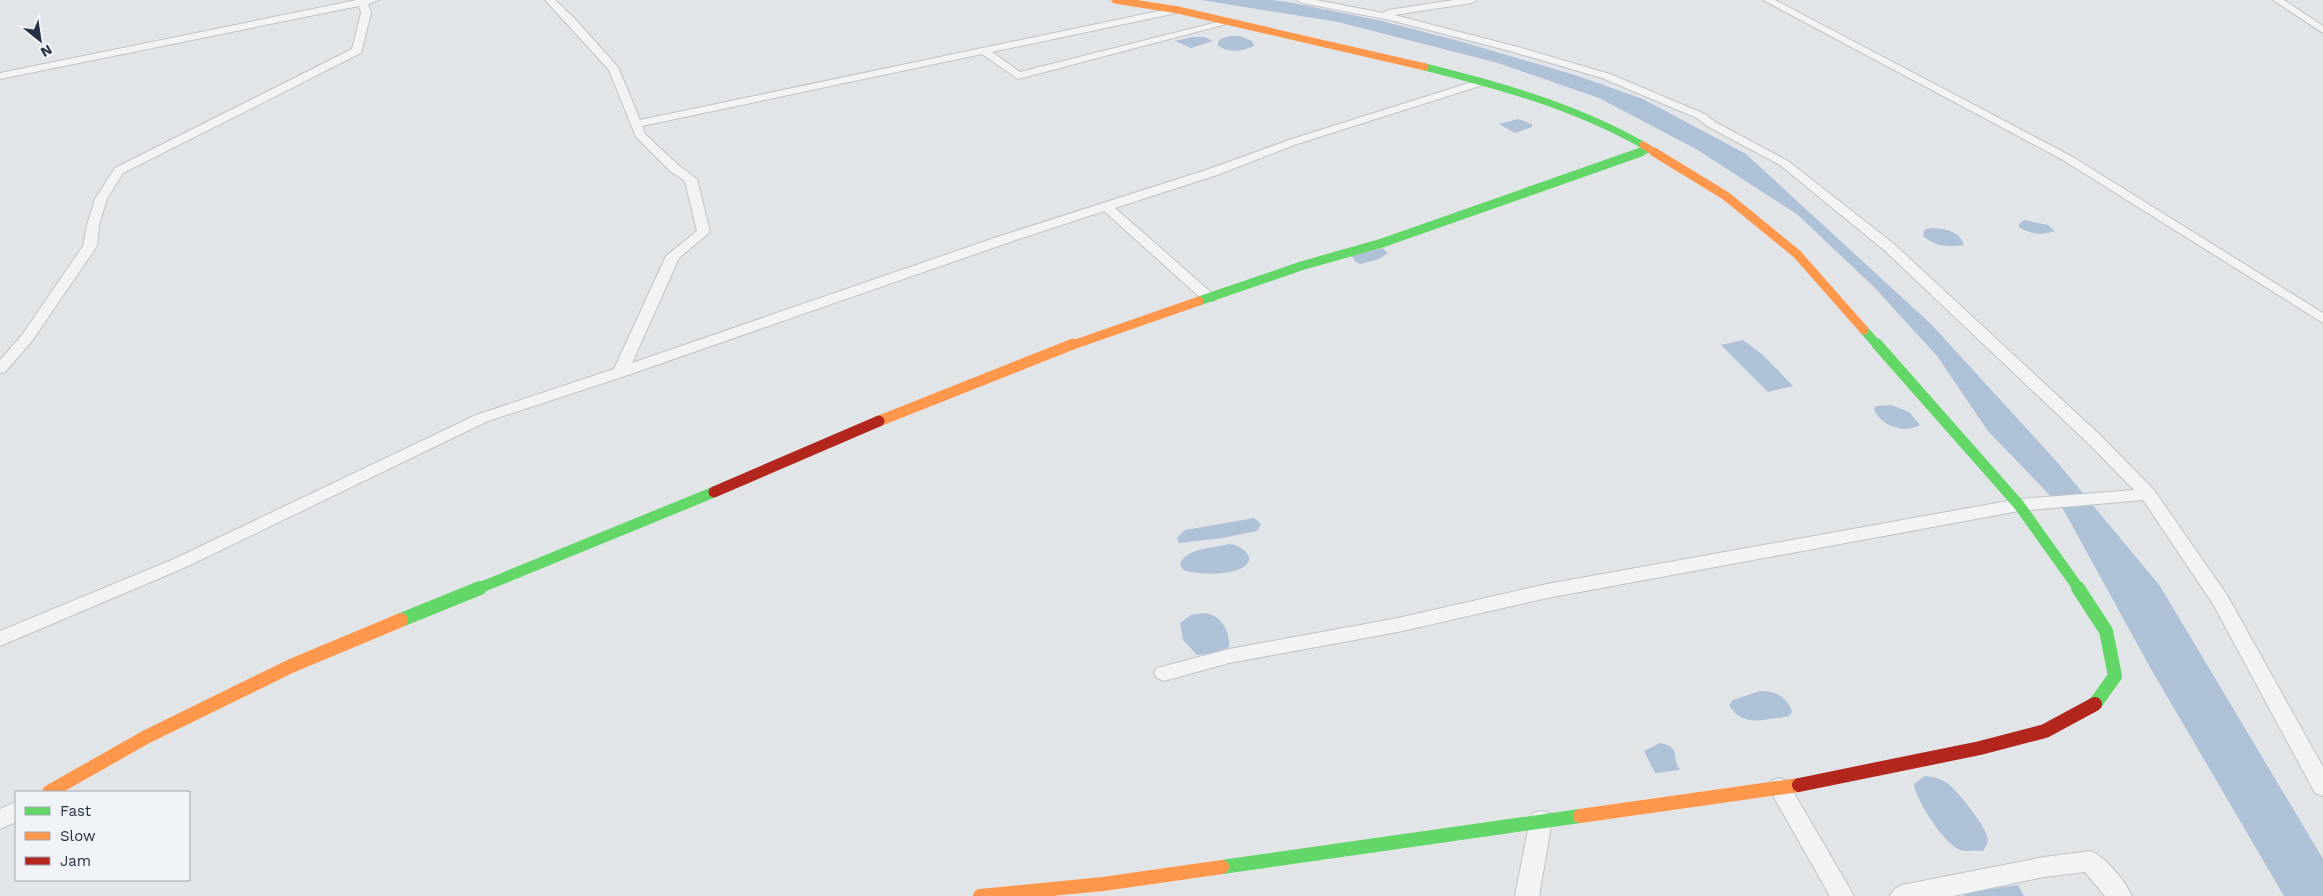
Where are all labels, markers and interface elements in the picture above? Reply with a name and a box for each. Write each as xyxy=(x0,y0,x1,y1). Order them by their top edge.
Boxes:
north arrow xyxy=(15,15,65,65)
text: N xyxy=(38,42,55,61)
legend xyxy=(15,791,190,881)
text: Fast xyxy=(60,802,92,820)
text: Slow xyxy=(60,827,96,845)
text: Jam xyxy=(60,852,91,870)

